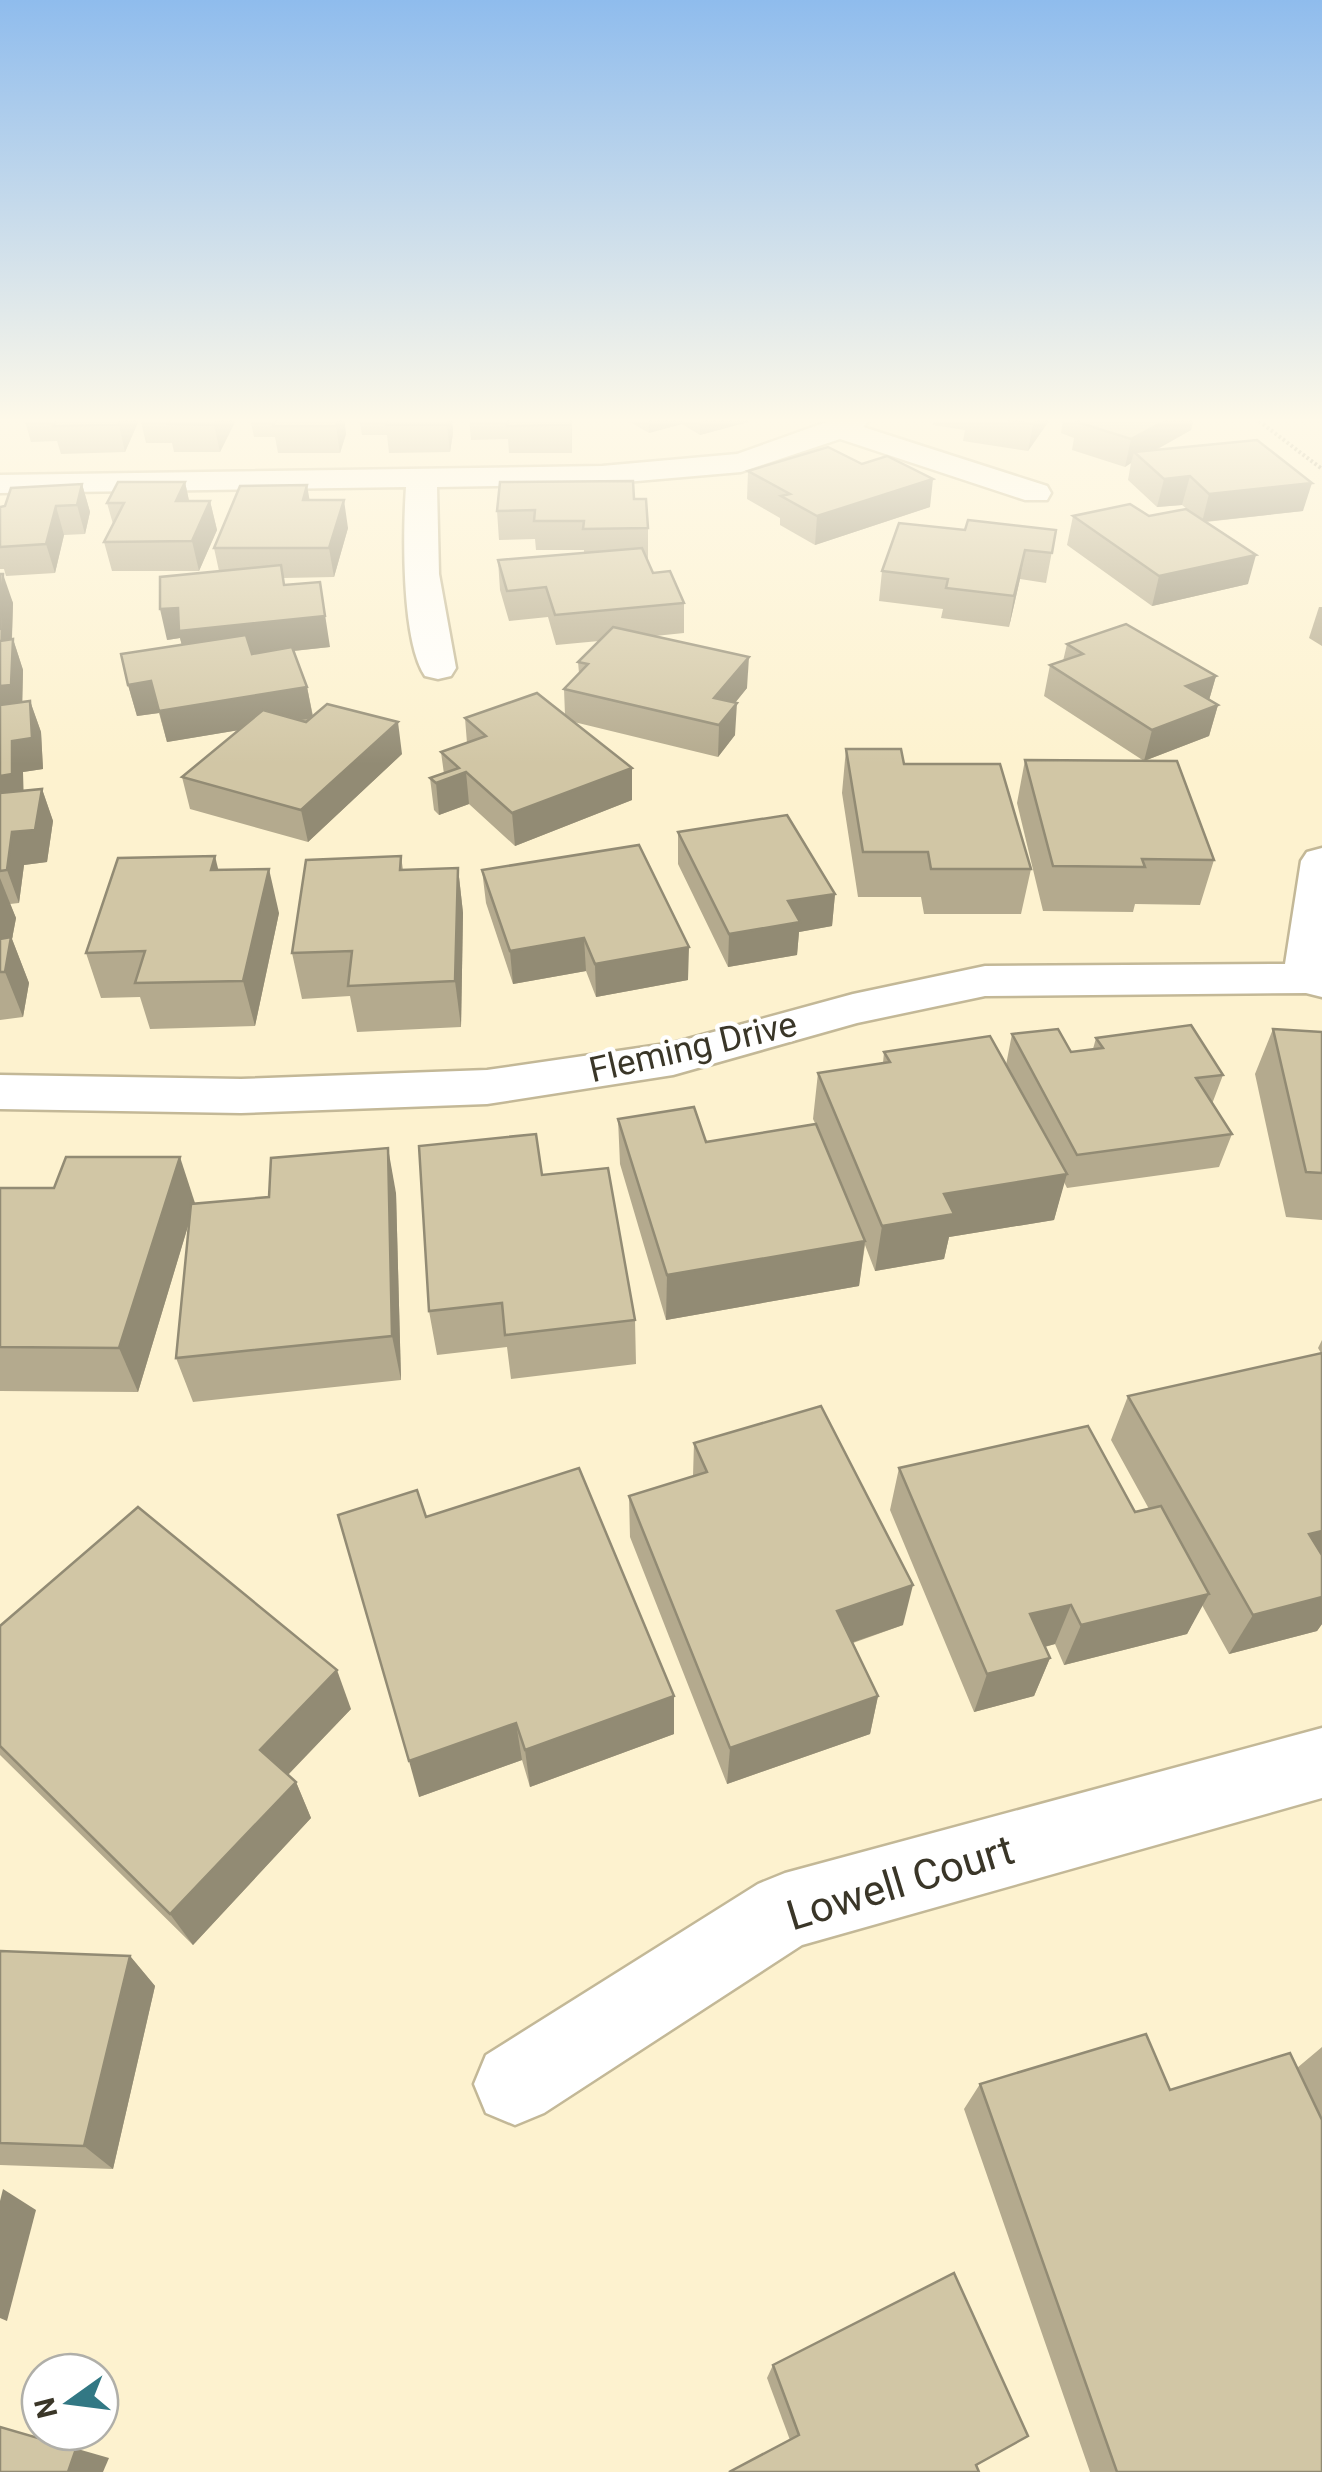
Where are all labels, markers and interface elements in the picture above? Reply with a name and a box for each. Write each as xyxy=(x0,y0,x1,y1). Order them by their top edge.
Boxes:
street label: Fleming Drive xyxy=(585,1004,801,1091)
street label: Lowell Court xyxy=(781,1825,1020,1940)
north arrow xyxy=(20,2352,120,2452)
text: N xyxy=(28,2394,65,2422)

